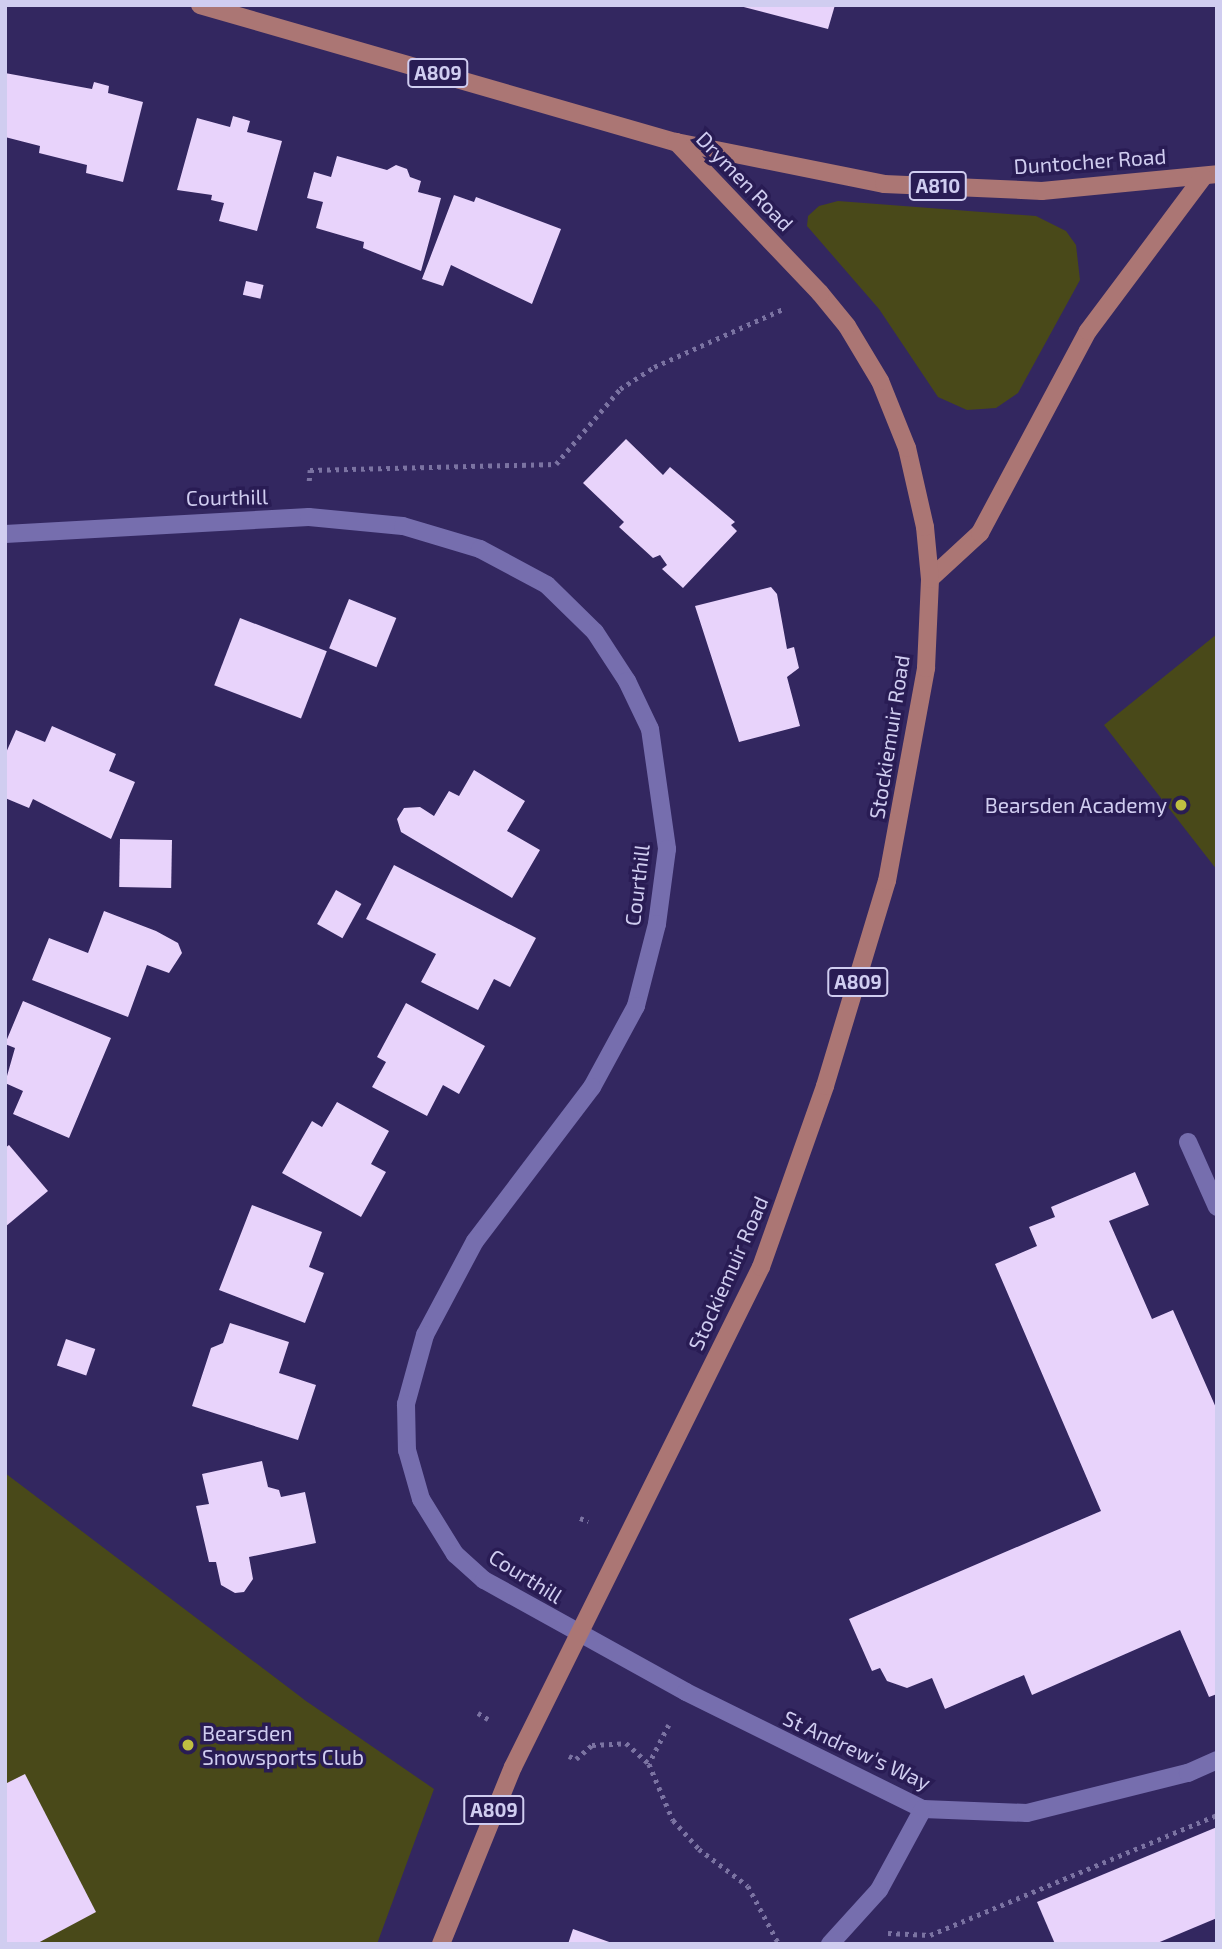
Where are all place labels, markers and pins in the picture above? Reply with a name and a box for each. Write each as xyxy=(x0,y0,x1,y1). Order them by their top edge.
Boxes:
place label: Bearsden Academy xyxy=(984,792,1167,818)
marker: Bearsden Academy xyxy=(1173,797,1189,813)
place label: Bearsden Snowsports Club xyxy=(202,1720,364,1770)
marker: Bearsden Snowsports Club xyxy=(180,1737,196,1753)

